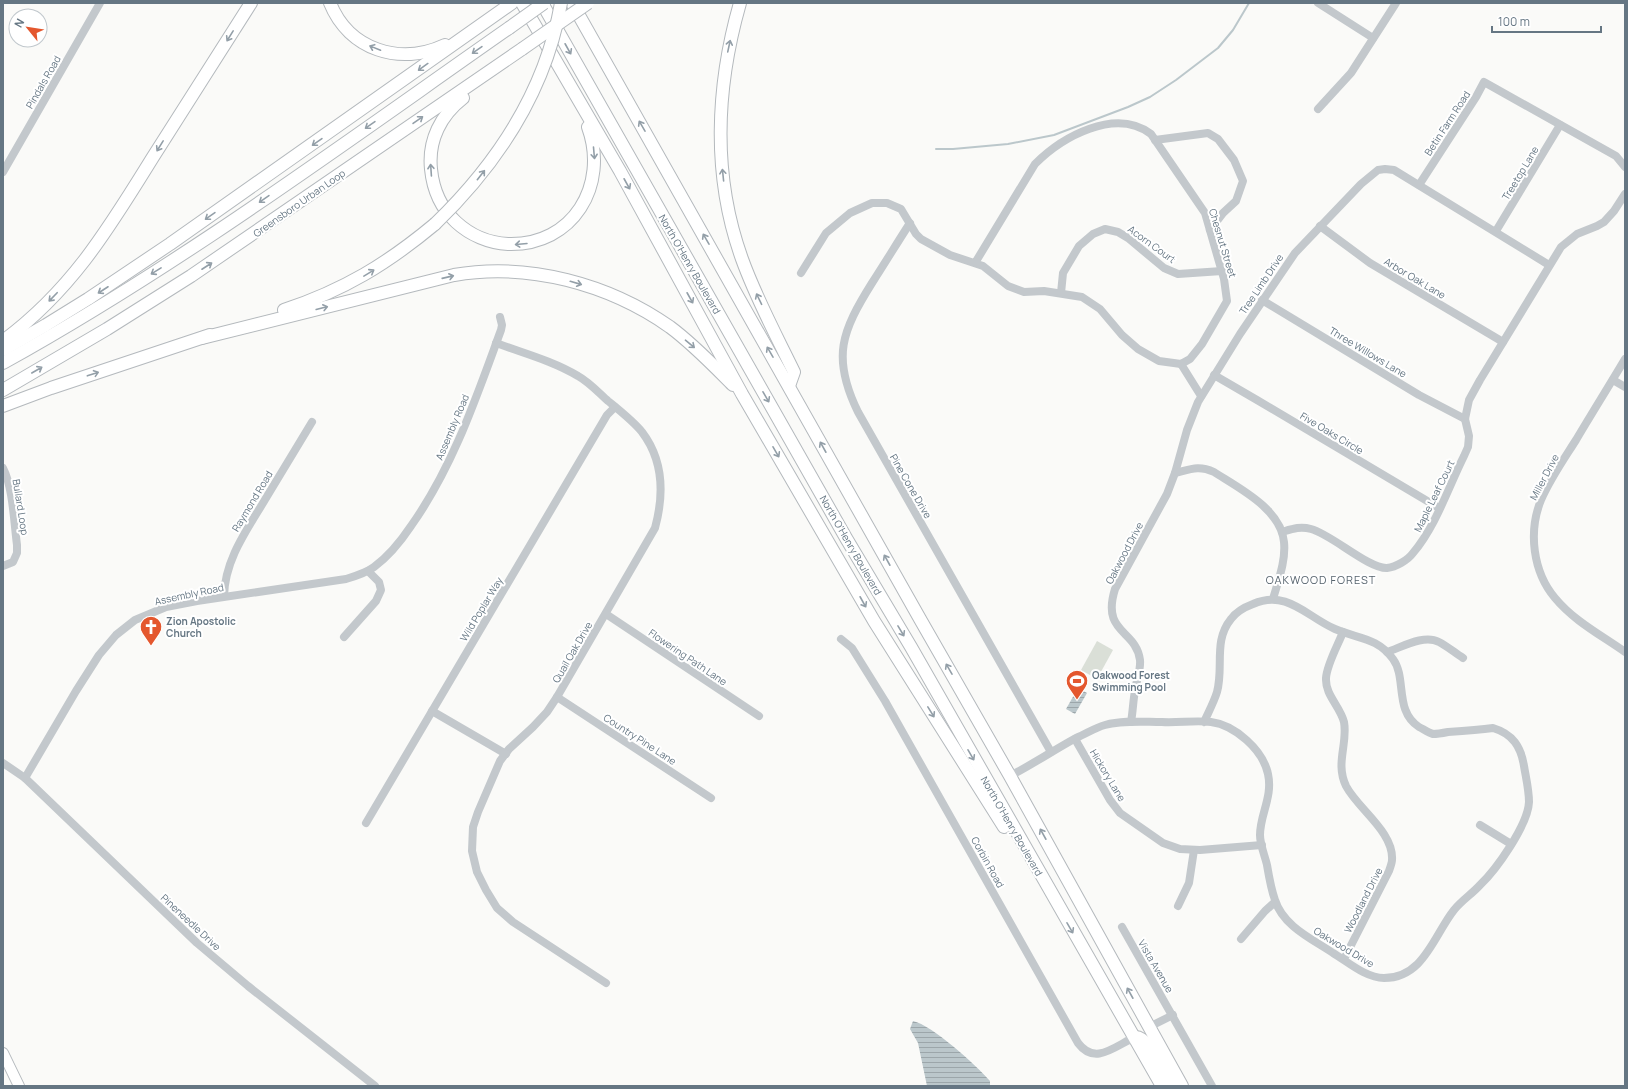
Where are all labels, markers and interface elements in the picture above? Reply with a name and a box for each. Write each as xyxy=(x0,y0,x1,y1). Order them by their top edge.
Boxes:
north arrow xyxy=(8,8,48,48)
scale bar xyxy=(1492,8,1601,34)
text: 100 m xyxy=(1498,13,1530,30)
text: N xyxy=(10,15,27,30)
one-way arrow xyxy=(226,30,234,41)
one-way arrow xyxy=(726,40,734,53)
one-way arrow xyxy=(565,43,573,55)
one-way arrow xyxy=(370,44,382,52)
one-way arrow xyxy=(472,46,483,54)
street label: Pindals Road xyxy=(22,53,64,111)
one-way arrow xyxy=(418,63,429,71)
street label: Betin Farm Road xyxy=(1421,88,1473,158)
one-way arrow xyxy=(412,116,423,124)
one-way arrow xyxy=(637,120,645,132)
one-way arrow xyxy=(365,121,376,129)
one-way arrow xyxy=(311,138,322,146)
one-way arrow xyxy=(156,140,164,152)
street label: Treetop Lane xyxy=(1498,143,1542,203)
one-way arrow xyxy=(590,146,597,159)
one-way arrow xyxy=(427,163,435,176)
street label: Greensboro Urban Loop xyxy=(250,166,348,240)
one-way arrow xyxy=(719,169,727,182)
one-way arrow xyxy=(477,170,485,181)
one-way arrow xyxy=(624,178,632,190)
one-way arrow xyxy=(259,195,270,203)
street label: Chesnut Street xyxy=(1206,207,1240,279)
one-way arrow xyxy=(205,212,216,220)
street label: North O'Henry Boulevard xyxy=(656,212,724,316)
street label: Acorn Court xyxy=(1125,222,1179,266)
one-way arrow xyxy=(701,233,709,245)
one-way arrow xyxy=(515,240,528,247)
street label: Tree Limb Drive xyxy=(1236,251,1286,317)
street label: Arbor Oak Lane xyxy=(1382,254,1449,302)
one-way arrow xyxy=(201,261,213,269)
one-way arrow xyxy=(151,267,162,275)
one-way arrow xyxy=(363,268,375,276)
one-way arrow xyxy=(441,272,454,280)
one-way arrow xyxy=(569,280,582,287)
one-way arrow xyxy=(97,286,109,294)
one-way arrow xyxy=(49,292,58,302)
one-way arrow xyxy=(686,292,694,304)
one-way arrow xyxy=(755,294,762,306)
one-way arrow xyxy=(315,303,328,311)
street label: Three Willows Lane xyxy=(1327,323,1409,381)
one-way arrow xyxy=(685,339,695,348)
one-way arrow xyxy=(766,346,773,358)
one-way arrow xyxy=(31,366,43,374)
one-way arrow xyxy=(86,370,99,377)
one-way arrow xyxy=(762,391,770,403)
street label: Assembly Road xyxy=(432,392,472,462)
street label: Five Oaks Circle xyxy=(1298,409,1366,458)
one-way arrow xyxy=(819,441,827,453)
one-way arrow xyxy=(773,446,781,458)
street label: Pine Cone Drive xyxy=(887,451,935,521)
street label: Miller Drive xyxy=(1526,451,1562,502)
street label: Maple Leaf Court xyxy=(1410,458,1458,534)
street label: Raymond Road xyxy=(228,468,276,534)
street label: Bullard Loop xyxy=(10,478,32,536)
street label: North O'Henry Boulevard xyxy=(817,493,885,597)
street label: Oakwood Drive xyxy=(1102,519,1146,586)
one-way arrow xyxy=(883,554,890,566)
district label: OAKWOOD FOREST xyxy=(1266,572,1376,587)
street label: Wild Poplar Way xyxy=(456,574,506,644)
street label: Assembly Road xyxy=(153,580,225,608)
one-way arrow xyxy=(859,595,867,607)
church icon: Zion Apostolic Church xyxy=(138,614,164,647)
place label: Zion Apostolic Church xyxy=(166,614,236,640)
street label: Quail Oak Drive xyxy=(549,619,595,685)
street label: Flowering Path Lane xyxy=(646,625,730,689)
one-way arrow xyxy=(898,625,906,637)
one-way arrow xyxy=(945,663,953,675)
sports icon: Oakwood Forest Swimming Pool xyxy=(1064,668,1090,701)
place label: Oakwood Forest Swimming Pool xyxy=(1092,668,1170,694)
one-way arrow xyxy=(928,706,936,718)
street label: Country Pine Lane xyxy=(601,710,679,768)
street label: Hickory Lane xyxy=(1087,746,1129,804)
one-way arrow xyxy=(968,748,976,760)
street label: North O'Henry Boulevard xyxy=(978,774,1046,878)
one-way arrow xyxy=(1038,828,1046,840)
street label: Corbin Road xyxy=(968,834,1008,890)
street label: Woodland Drive xyxy=(1341,865,1386,935)
street label: Pineneedle Drive xyxy=(158,891,224,954)
one-way arrow xyxy=(1067,922,1075,934)
street label: Oakwood Drive xyxy=(1311,923,1377,971)
street label: Vista Avenue xyxy=(1135,937,1177,995)
one-way arrow xyxy=(1126,987,1133,999)

